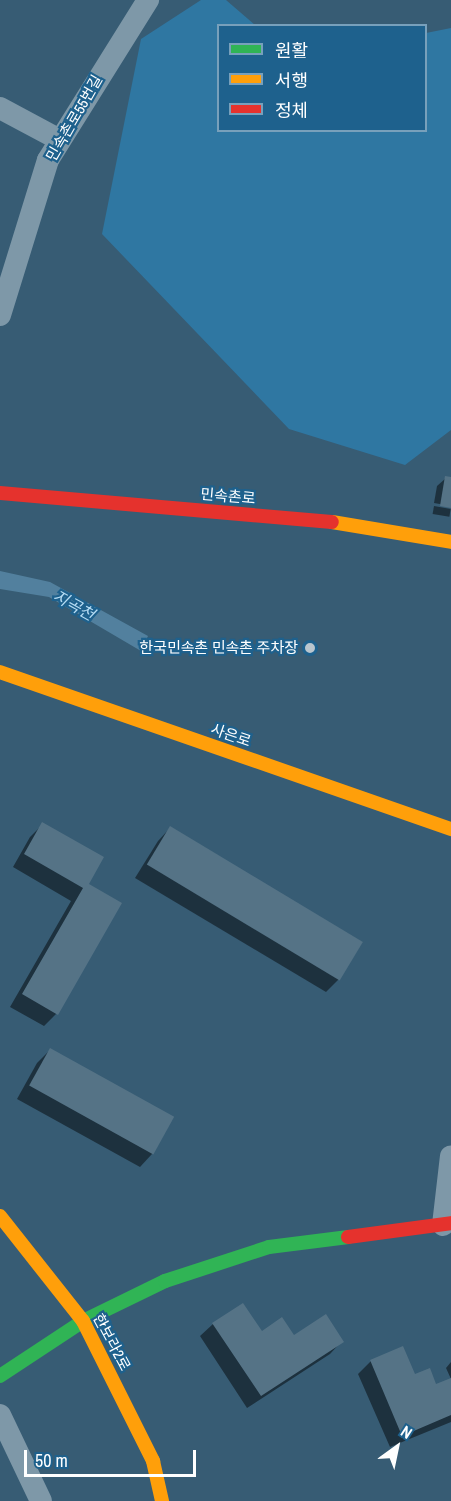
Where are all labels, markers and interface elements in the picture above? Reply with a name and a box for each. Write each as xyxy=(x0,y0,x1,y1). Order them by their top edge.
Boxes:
legend xyxy=(217,24,427,132)
text: 원활 xyxy=(275,38,308,63)
text: 서행 xyxy=(275,68,308,93)
street label: 민속촌로55번길 xyxy=(42,72,106,164)
text: 정체 xyxy=(275,98,308,123)
street label: 민속촌로 xyxy=(200,485,256,507)
water label: 지곡천 xyxy=(50,586,98,624)
place label: 한국민속촌 민속촌 주차장 xyxy=(139,639,298,657)
marker: 한국민속촌 민속촌 주차장 xyxy=(303,641,317,655)
street label: 사은로 xyxy=(208,720,254,750)
street label: 한보라2로 xyxy=(89,1310,135,1374)
north arrow xyxy=(367,1417,427,1477)
text: N xyxy=(397,1420,417,1444)
scale bar xyxy=(27,1438,200,1476)
text: 50 m xyxy=(35,1448,68,1473)

